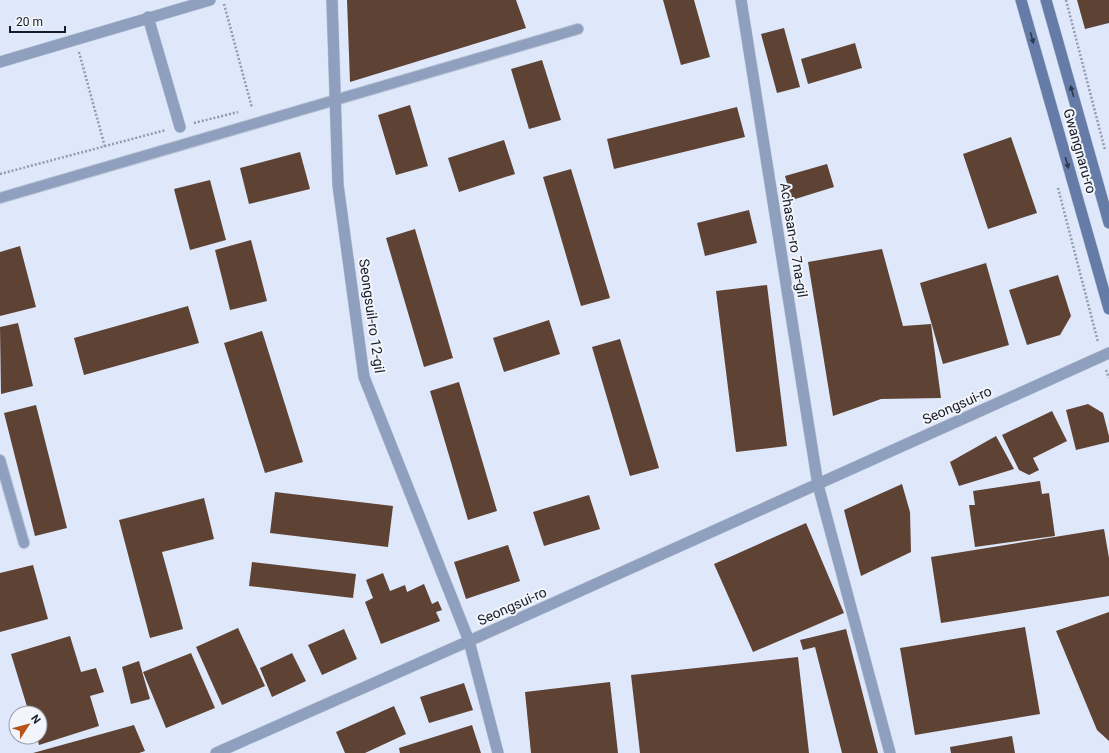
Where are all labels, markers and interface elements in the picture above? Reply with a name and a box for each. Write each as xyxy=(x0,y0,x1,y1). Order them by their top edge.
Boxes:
scale bar xyxy=(10,8,65,34)
text: 20 m xyxy=(16,15,43,29)
one-way arrow xyxy=(1029,32,1035,44)
one-way arrow xyxy=(1069,84,1075,96)
street label: Gwangnaru-ro xyxy=(1060,107,1100,195)
one-way arrow xyxy=(1064,157,1070,169)
street label: Achasan-ro 7na-gil xyxy=(777,181,811,299)
street label: Seongsuil-ro 12-gil xyxy=(356,258,388,374)
street label: Seongsui-ro xyxy=(920,383,994,427)
street label: Seongsui-ro xyxy=(475,584,549,628)
north arrow xyxy=(8,705,48,745)
text: N xyxy=(28,712,43,727)

